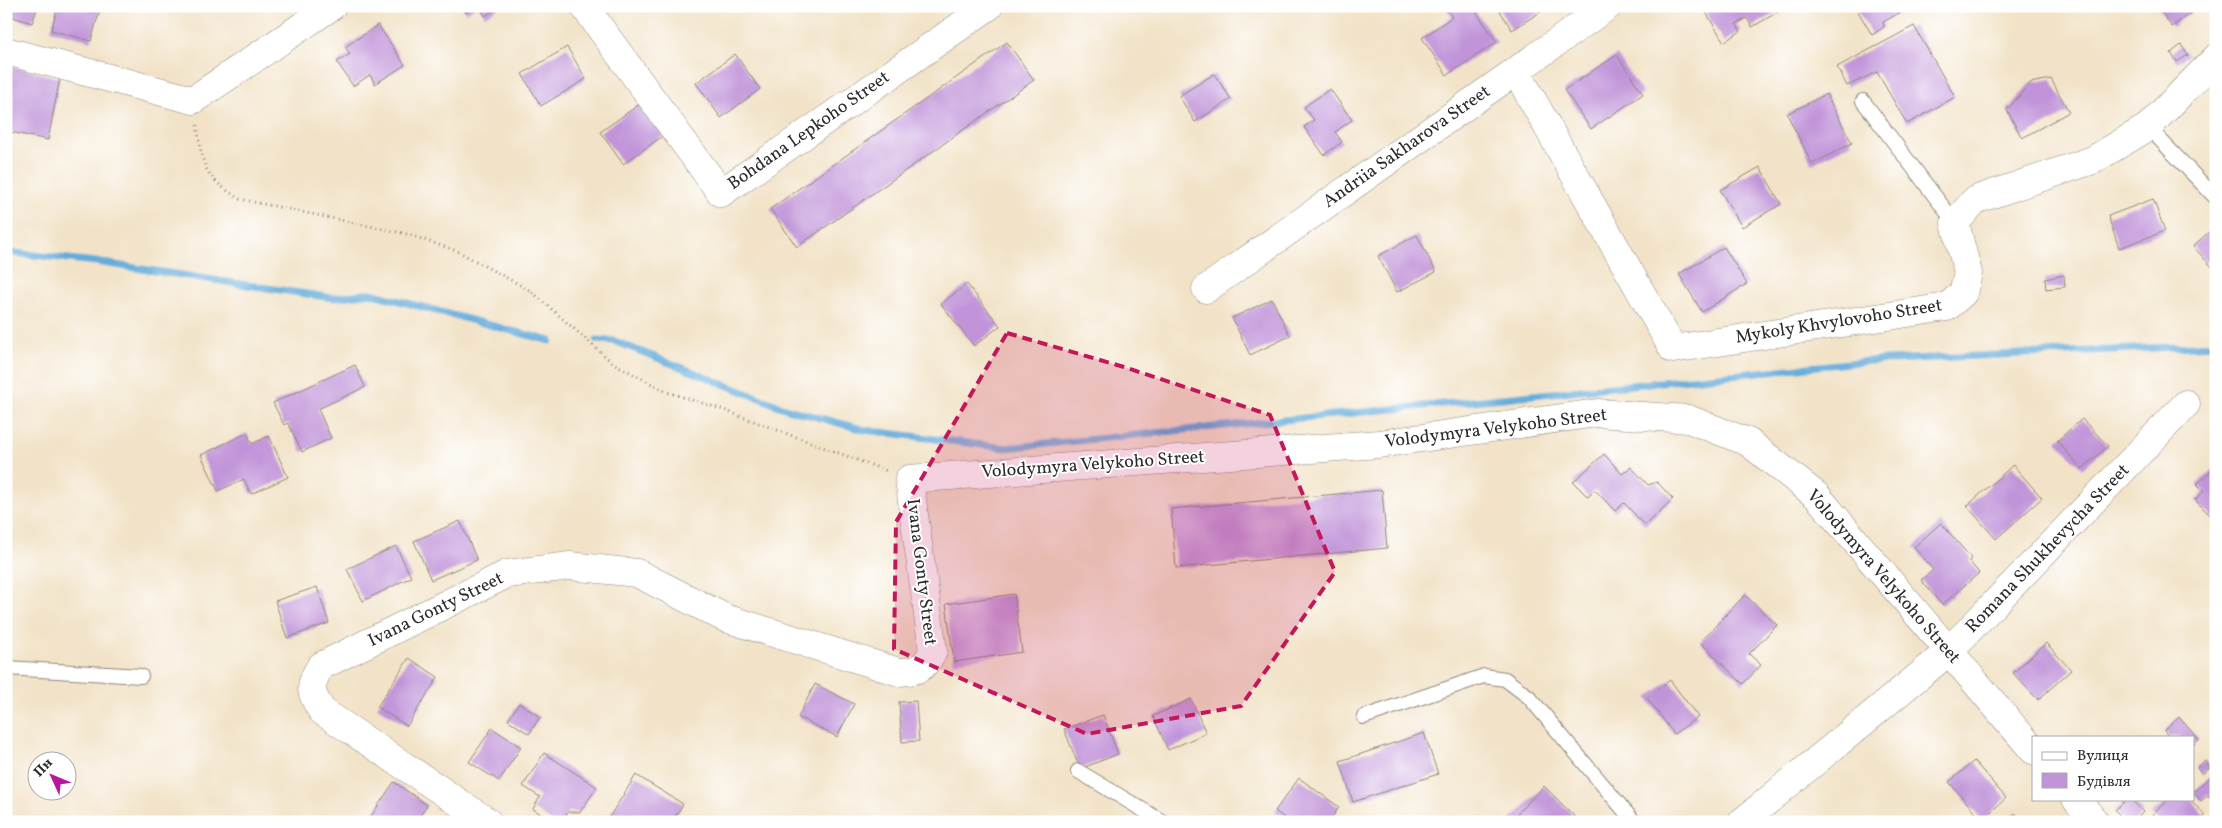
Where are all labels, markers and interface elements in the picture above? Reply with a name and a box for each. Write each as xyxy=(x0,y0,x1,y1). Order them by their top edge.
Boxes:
street label: Bohdana Lepkoho Street xyxy=(723,66,895,196)
street label: Andriia Sakharova Street xyxy=(1318,80,1496,214)
street label: Mykoly Khvylovoho Street xyxy=(1734,293,1944,351)
street label: Volodymyra Velykoho Street xyxy=(1383,403,1609,455)
street label: Volodymyra Velykoho Street xyxy=(981,445,1205,485)
street label: Romana Shukhevycha Street xyxy=(1960,459,2136,639)
street label: Volodymyra Velykoho Street xyxy=(1800,484,1966,670)
street label: Ivana Gonty Street xyxy=(900,497,942,647)
street label: Ivana Gonty Street xyxy=(364,566,508,654)
legend xyxy=(2032,736,2194,800)
text: Вулиця xyxy=(2077,746,2129,767)
north arrow xyxy=(28,750,78,800)
text: Пн xyxy=(30,754,57,782)
text: Будівля xyxy=(2077,772,2131,793)

